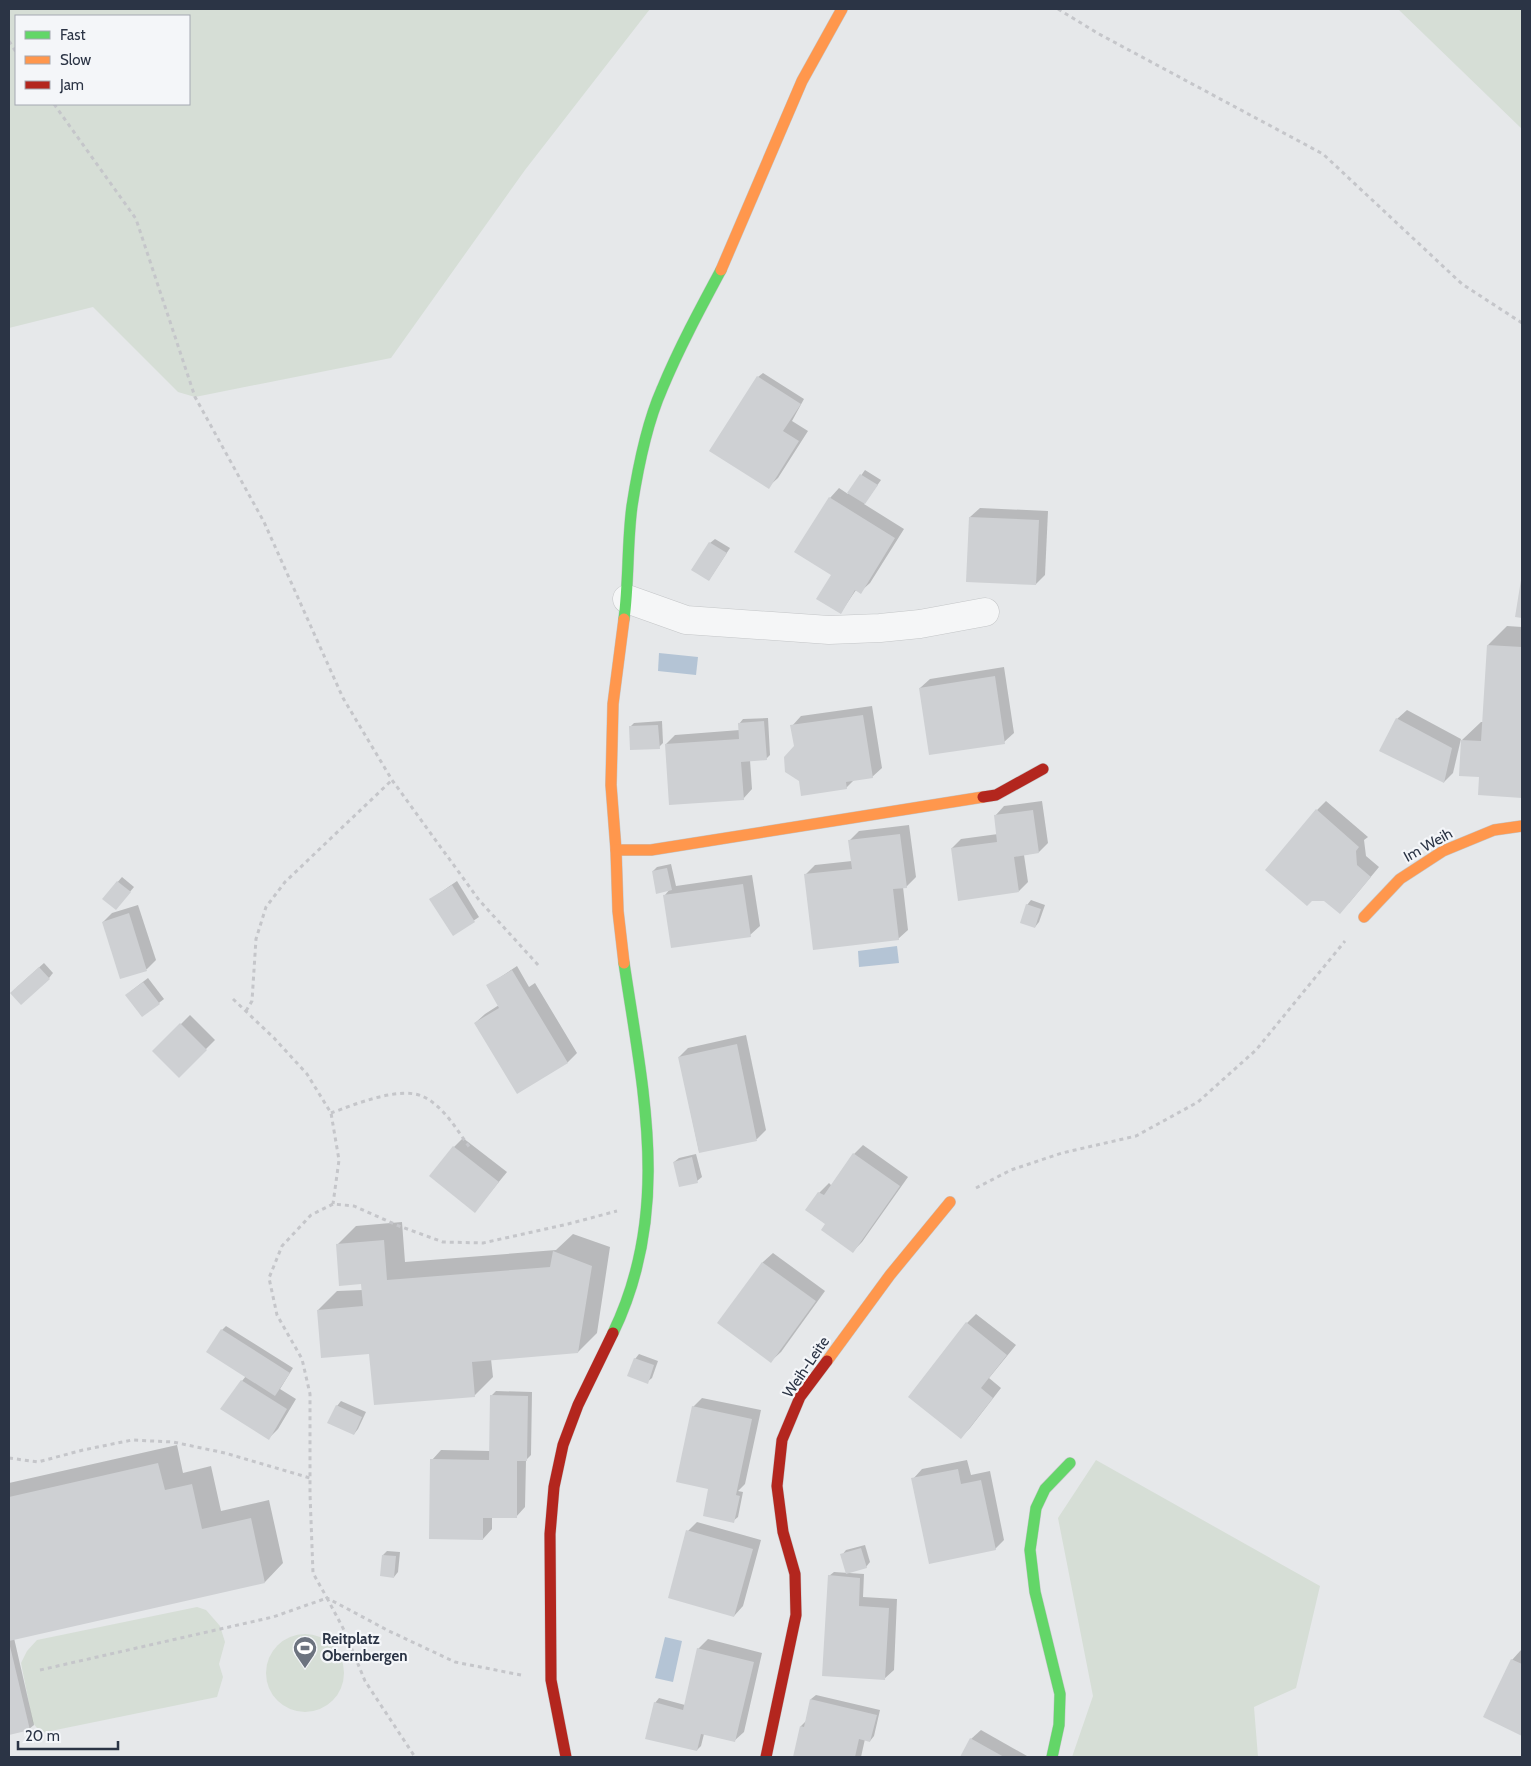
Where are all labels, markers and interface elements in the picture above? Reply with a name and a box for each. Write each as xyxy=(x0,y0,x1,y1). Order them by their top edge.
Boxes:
legend xyxy=(15,15,190,105)
text: Fast xyxy=(60,26,85,44)
text: Slow xyxy=(60,51,91,69)
text: Jam xyxy=(59,76,84,94)
street label: Im Weih xyxy=(1401,824,1455,866)
street label: Weih-Leite xyxy=(779,1333,833,1401)
place label: Reitplatz Obernbergen xyxy=(322,1630,407,1665)
sports icon: Reitplatz Obernbergen xyxy=(292,1635,318,1669)
scale bar xyxy=(18,1718,118,1750)
text: 20 m xyxy=(25,1727,60,1745)

